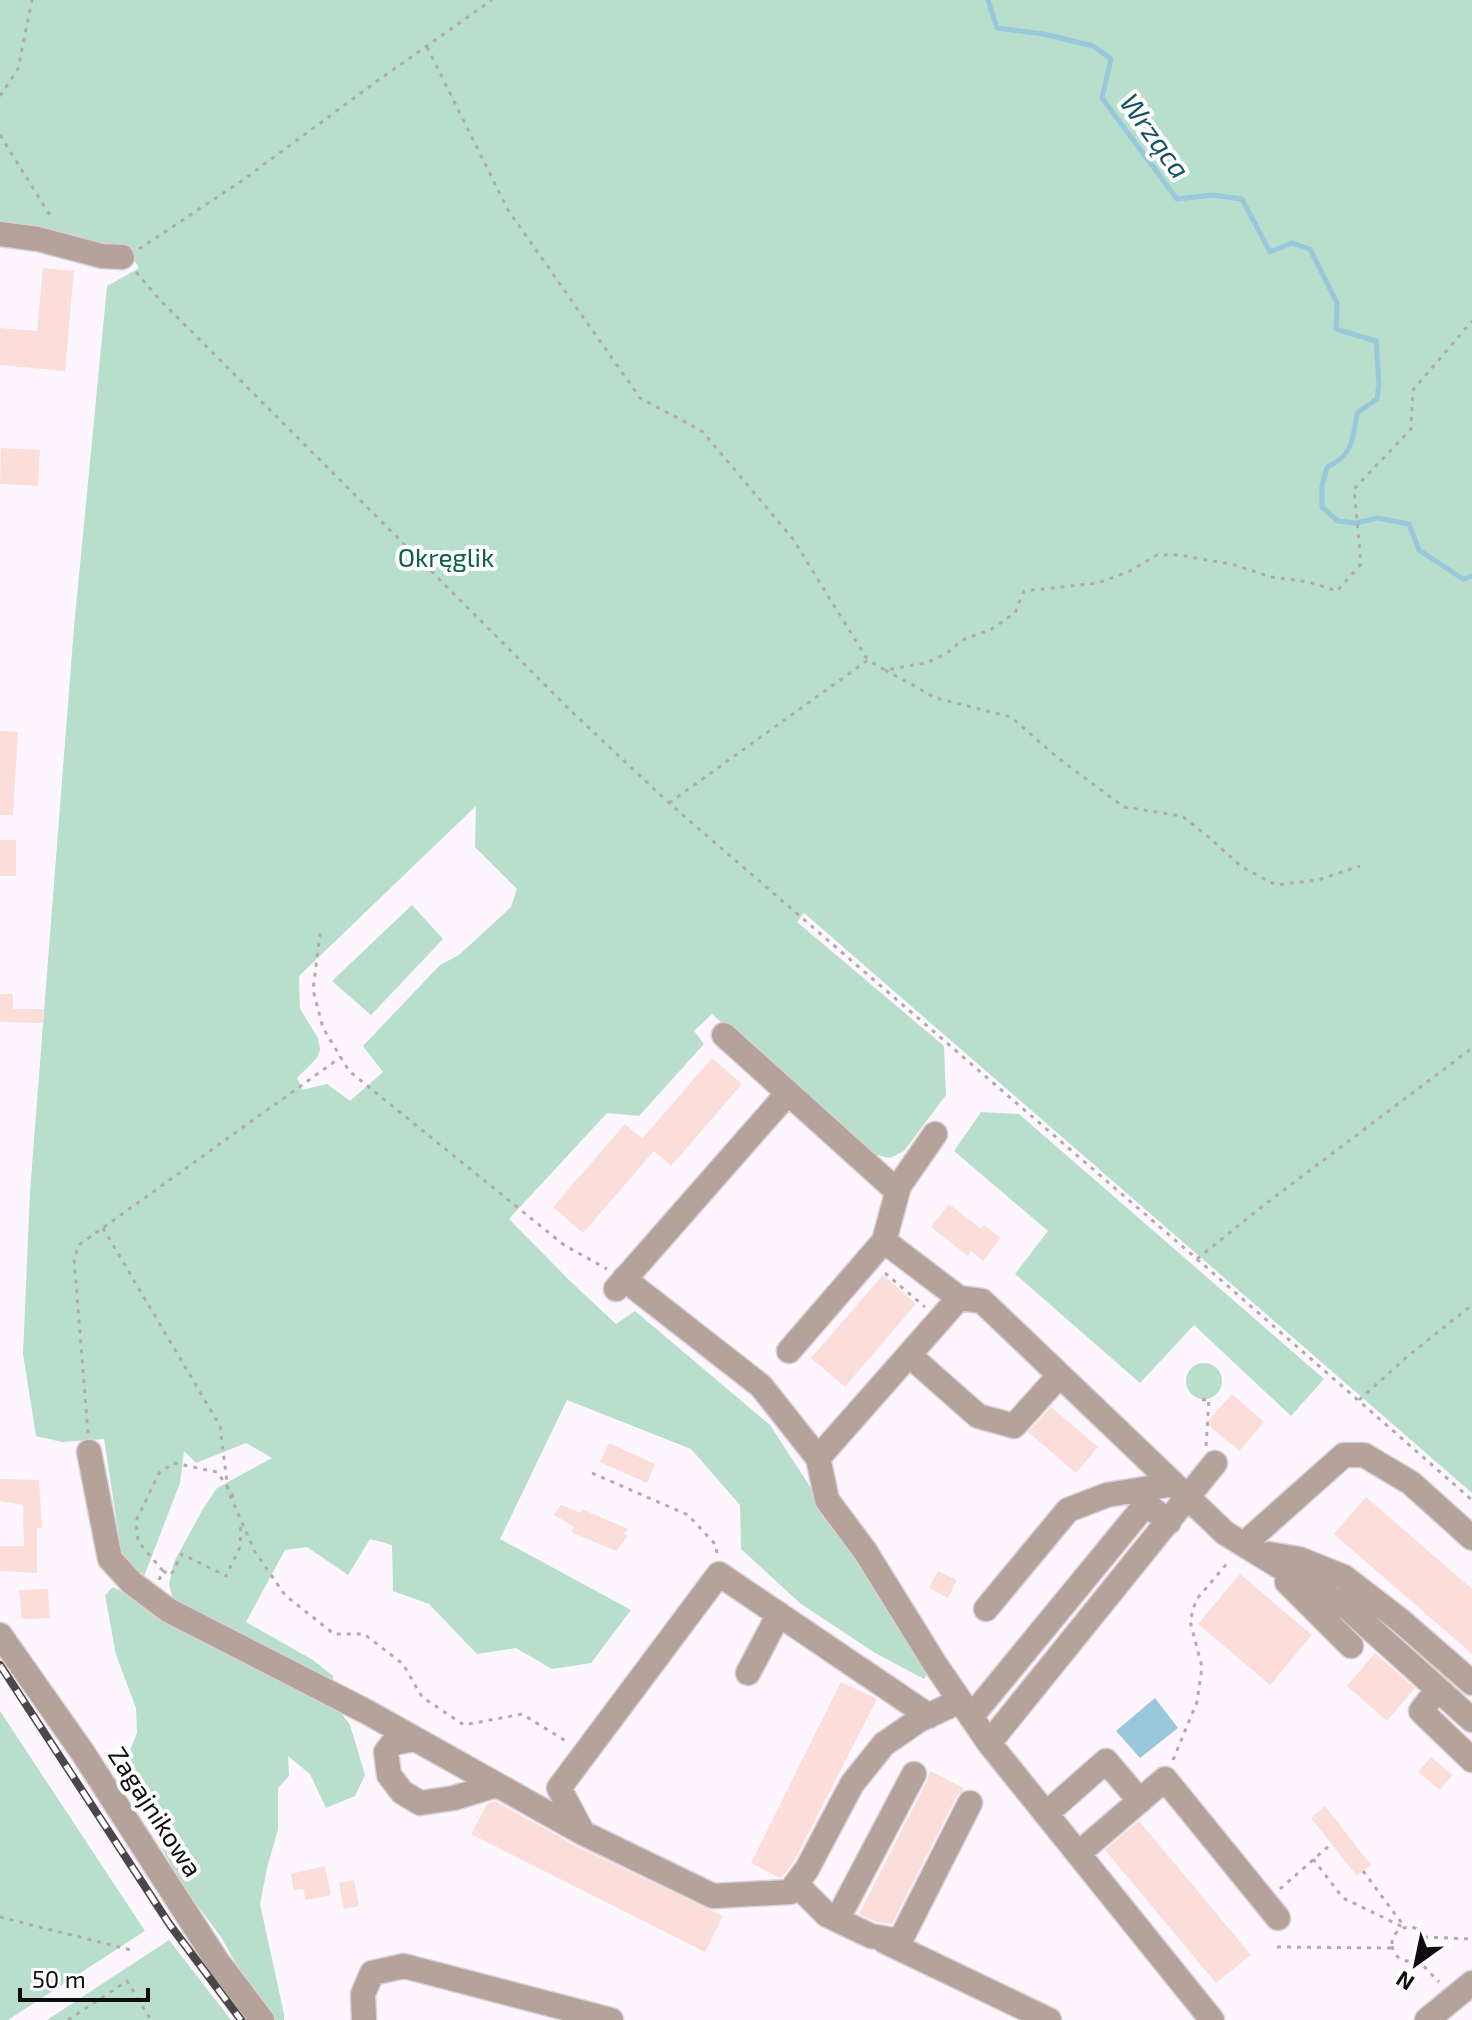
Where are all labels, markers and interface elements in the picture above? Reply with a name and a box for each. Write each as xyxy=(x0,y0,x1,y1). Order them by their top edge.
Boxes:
water label: Wrząca xyxy=(1114,86,1198,185)
park label: Okręglik xyxy=(398,541,494,572)
street label: Zagajnikowa xyxy=(103,1740,210,1882)
north arrow xyxy=(1376,1924,1456,2004)
scale bar xyxy=(20,1952,148,2002)
text: 50 m xyxy=(32,1964,86,1993)
text: N xyxy=(1391,1966,1418,1997)

